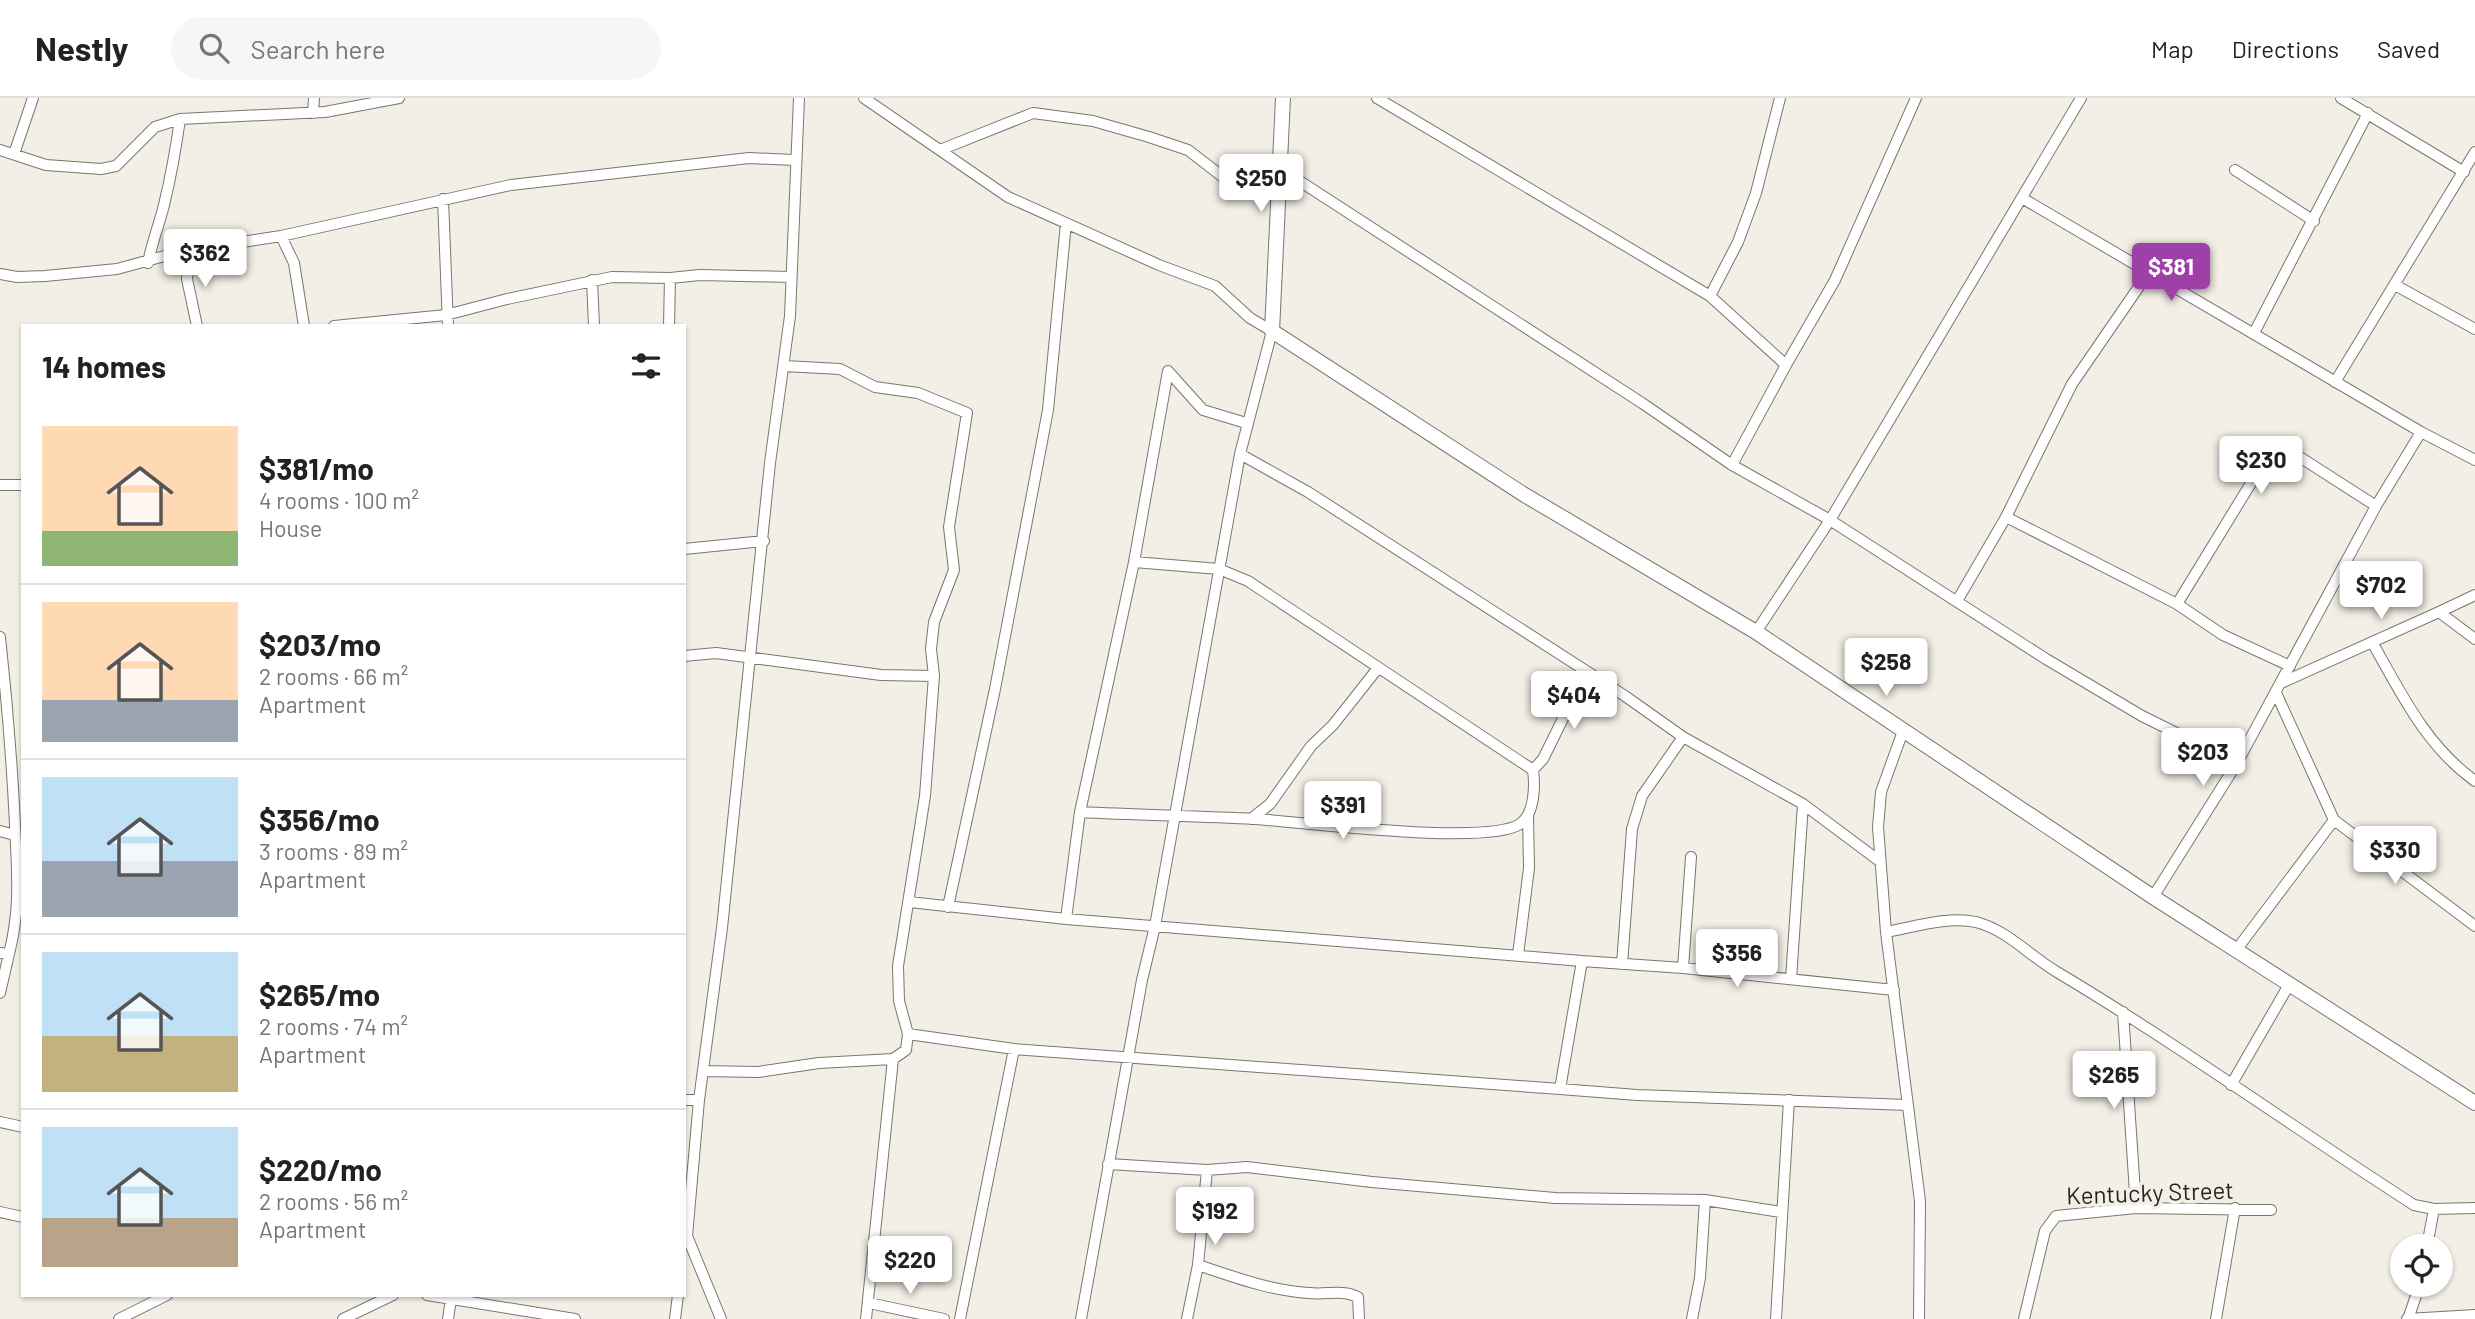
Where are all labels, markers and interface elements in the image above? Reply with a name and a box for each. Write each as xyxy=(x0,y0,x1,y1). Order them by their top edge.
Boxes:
search box xyxy=(171,17,661,80)
text: Nestly xyxy=(35,28,129,68)
icon: search xyxy=(195,29,233,67)
text: Search here xyxy=(251,33,386,64)
text: Map xyxy=(2151,34,2194,63)
text: Directions xyxy=(2232,34,2339,63)
text: Saved xyxy=(2377,34,2440,63)
pin: $250 xyxy=(1220,155,1302,214)
text: $250 xyxy=(1235,163,1287,191)
pin: $362 xyxy=(164,230,246,289)
text: $362 xyxy=(180,238,230,266)
pin: $381 xyxy=(2130,244,2212,303)
text: $381 xyxy=(2148,252,2194,280)
icon: filters xyxy=(627,347,665,385)
text: 14 homes xyxy=(42,348,166,384)
pin: $230 xyxy=(2220,436,2302,496)
text: $230 xyxy=(2235,445,2287,473)
text: $381/mo xyxy=(259,450,374,486)
icon: home xyxy=(98,454,182,538)
text: 4 rooms · 100 m² xyxy=(259,486,419,514)
text: House xyxy=(259,514,322,542)
pin: $702 xyxy=(2340,561,2422,621)
text: $702 xyxy=(2356,570,2406,598)
text: $203/mo xyxy=(259,626,381,662)
icon: home xyxy=(98,630,182,714)
pin: $258 xyxy=(1845,638,1927,698)
text: $258 xyxy=(1861,647,1911,675)
text: 2 rooms · 66 m² xyxy=(259,662,408,690)
pin: $404 xyxy=(1533,672,1615,731)
text: $404 xyxy=(1547,680,1601,708)
text: Apartment xyxy=(259,690,366,718)
pin: $203 xyxy=(2162,728,2244,788)
text: $203 xyxy=(2177,737,2229,765)
pin: $391 xyxy=(1302,782,1384,841)
text: $391 xyxy=(1320,790,1366,818)
text: $356/mo xyxy=(259,801,380,837)
icon: home xyxy=(98,805,182,889)
pin: $330 xyxy=(2354,826,2436,886)
text: $330 xyxy=(2369,835,2421,863)
text: 3 rooms · 89 m² xyxy=(259,837,408,865)
text: Apartment xyxy=(259,865,366,893)
pin: $356 xyxy=(1696,930,1778,989)
text: $356 xyxy=(1712,938,1762,966)
text: $265/mo xyxy=(259,976,380,1012)
icon: home xyxy=(98,980,182,1064)
text: 2 rooms · 74 m² xyxy=(259,1012,408,1040)
text: Apartment xyxy=(259,1040,366,1068)
pin: $265 xyxy=(2073,1052,2155,1111)
text: $265 xyxy=(2089,1060,2139,1088)
text: $220/mo xyxy=(259,1151,382,1187)
icon: home xyxy=(98,1155,182,1239)
street label: Kentucky Street xyxy=(2066,1175,2234,1209)
text: 2 rooms · 56 m² xyxy=(259,1187,408,1215)
pin: $192 xyxy=(1174,1188,1256,1247)
text: $192 xyxy=(1192,1196,1238,1224)
text: Apartment xyxy=(259,1215,366,1243)
map controls xyxy=(2390,1234,2453,1297)
button: locate xyxy=(2390,1234,2453,1297)
pin: $220 xyxy=(869,1236,951,1296)
text: $220 xyxy=(884,1245,936,1273)

